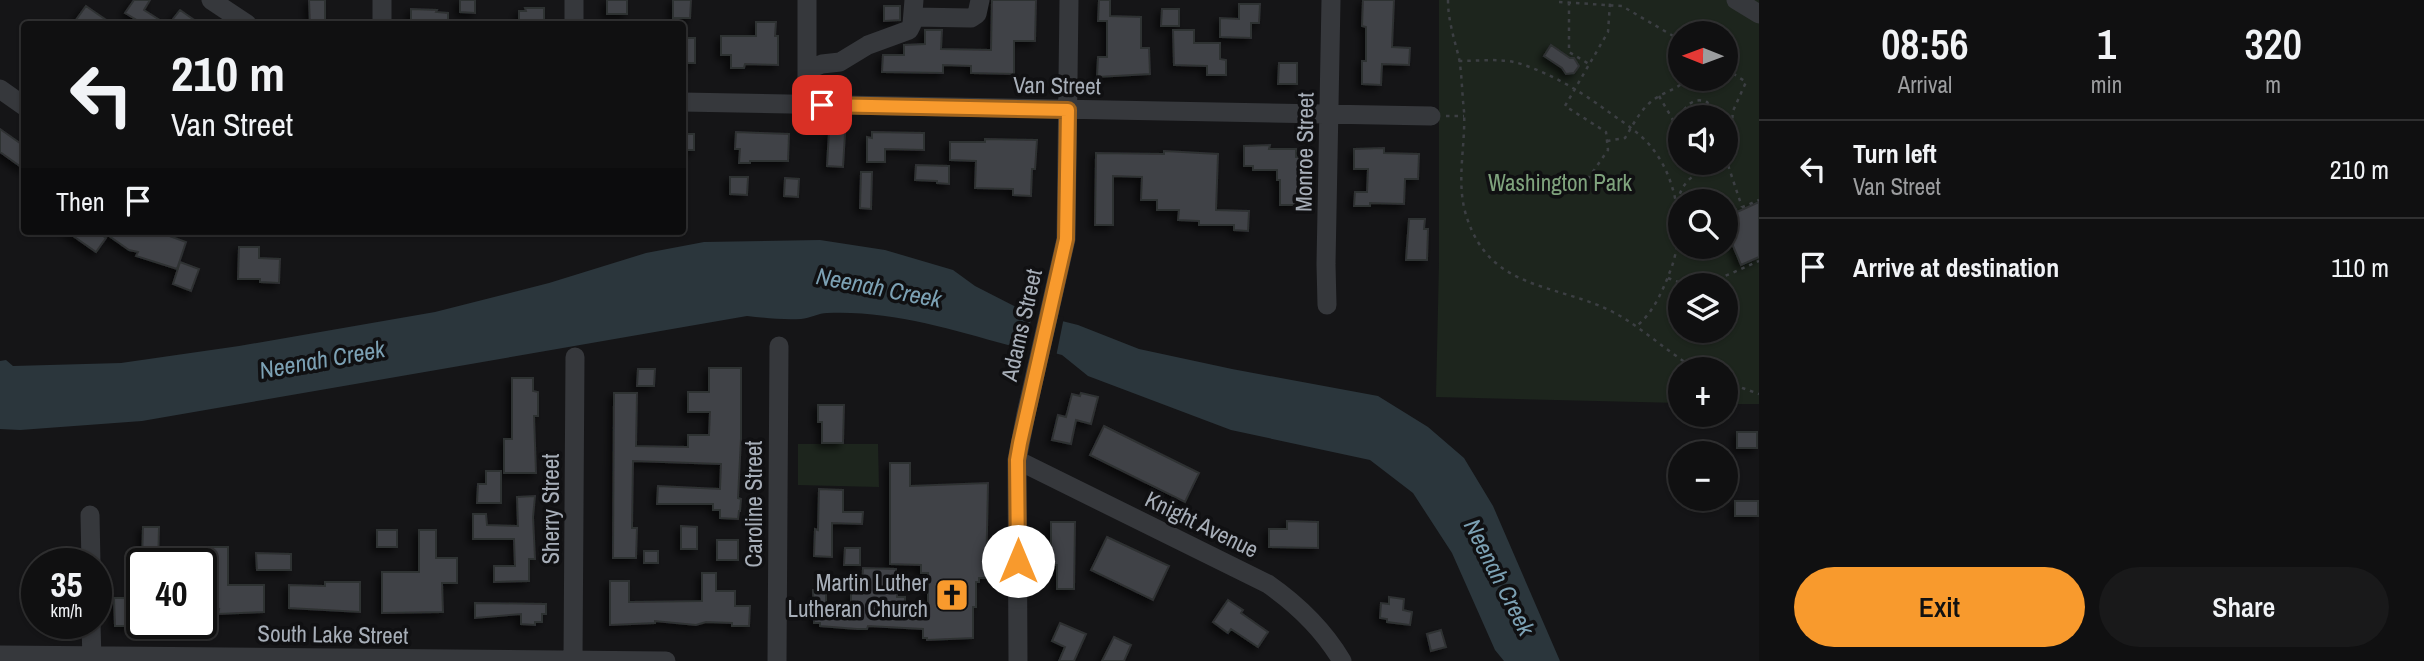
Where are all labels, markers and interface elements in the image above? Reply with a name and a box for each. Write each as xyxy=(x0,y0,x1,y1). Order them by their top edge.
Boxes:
text: 08:56 xyxy=(1881,16,1969,72)
text: 1 xyxy=(2097,16,2116,72)
text: 320 xyxy=(2244,16,2302,72)
north arrow xyxy=(1668,21,1738,91)
map controls xyxy=(1668,21,1738,511)
text: 210 m xyxy=(171,40,285,106)
icon: left xyxy=(56,49,147,140)
street label: Van Street xyxy=(1013,69,1101,101)
text: Arrival xyxy=(1898,69,1952,100)
text: min xyxy=(2091,69,2122,100)
text: m xyxy=(2265,69,2281,100)
pin xyxy=(792,75,852,135)
icon: arrive xyxy=(803,86,841,124)
street label: Monroe Street xyxy=(1287,92,1321,212)
text: Van Street xyxy=(171,103,293,146)
button: sound xyxy=(1668,105,1738,175)
text: Turn left xyxy=(1853,136,1937,171)
icon: left xyxy=(1794,150,1832,188)
text: 210 m xyxy=(2330,152,2389,187)
park label: Washington Park xyxy=(1488,167,1633,198)
text: Van Street xyxy=(1853,171,1941,202)
icon: arrive xyxy=(119,182,157,220)
text: Then xyxy=(56,184,105,219)
button: search xyxy=(1668,189,1738,259)
icon: arrive xyxy=(1794,248,1832,286)
text: Arrive at destination xyxy=(1853,250,2059,285)
text: 110 m xyxy=(2331,250,2389,285)
water label: Neenah Creek xyxy=(814,259,945,315)
street label: Adams Street xyxy=(993,266,1049,385)
button: layers xyxy=(1668,273,1738,343)
water label: Neenah Creek xyxy=(257,332,388,386)
button: + xyxy=(1668,357,1738,427)
street label: Caroline Street xyxy=(738,441,769,567)
button: − xyxy=(1668,441,1738,511)
street label: Sherry Street xyxy=(535,453,566,565)
street label: Knight Avenue xyxy=(1140,483,1264,565)
water label: Neenah Creek xyxy=(1457,513,1544,642)
position arrow xyxy=(981,524,1055,598)
speed limit sign: 40 xyxy=(126,548,217,639)
text: 35 xyxy=(51,561,82,608)
place label: Martin Luther Lutheran Church xyxy=(788,567,929,624)
button: Exit xyxy=(1794,567,2085,647)
button: Share xyxy=(2099,567,2389,647)
church icon: Martin Luther Lutheran Church xyxy=(933,576,971,614)
text: km/h xyxy=(51,598,83,623)
street label: South Lake Street xyxy=(257,617,409,651)

